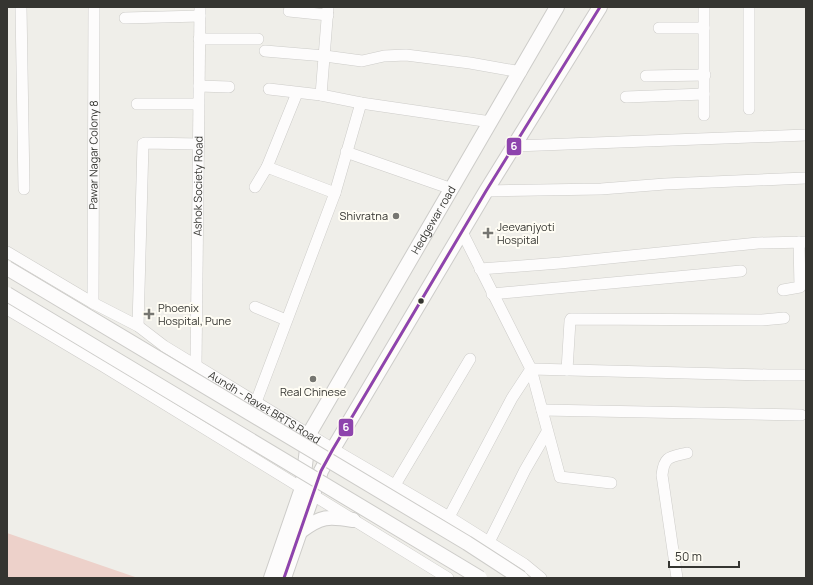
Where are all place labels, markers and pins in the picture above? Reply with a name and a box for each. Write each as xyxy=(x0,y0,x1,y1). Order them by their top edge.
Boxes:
place label: Shivratna xyxy=(340,208,388,223)
marker: Shivratna xyxy=(391,211,401,221)
place label: Jeevanjyoti Hospital xyxy=(497,219,554,247)
marker: Jeevanjyoti Hospital xyxy=(482,227,494,239)
unlabelled marker xyxy=(416,296,426,306)
place label: Phoenix Hospital, Pune xyxy=(158,300,232,328)
marker: Phoenix Hospital, Pune xyxy=(143,308,155,320)
marker: Real Chinese xyxy=(308,374,318,384)
place label: Real Chinese xyxy=(280,384,347,399)

